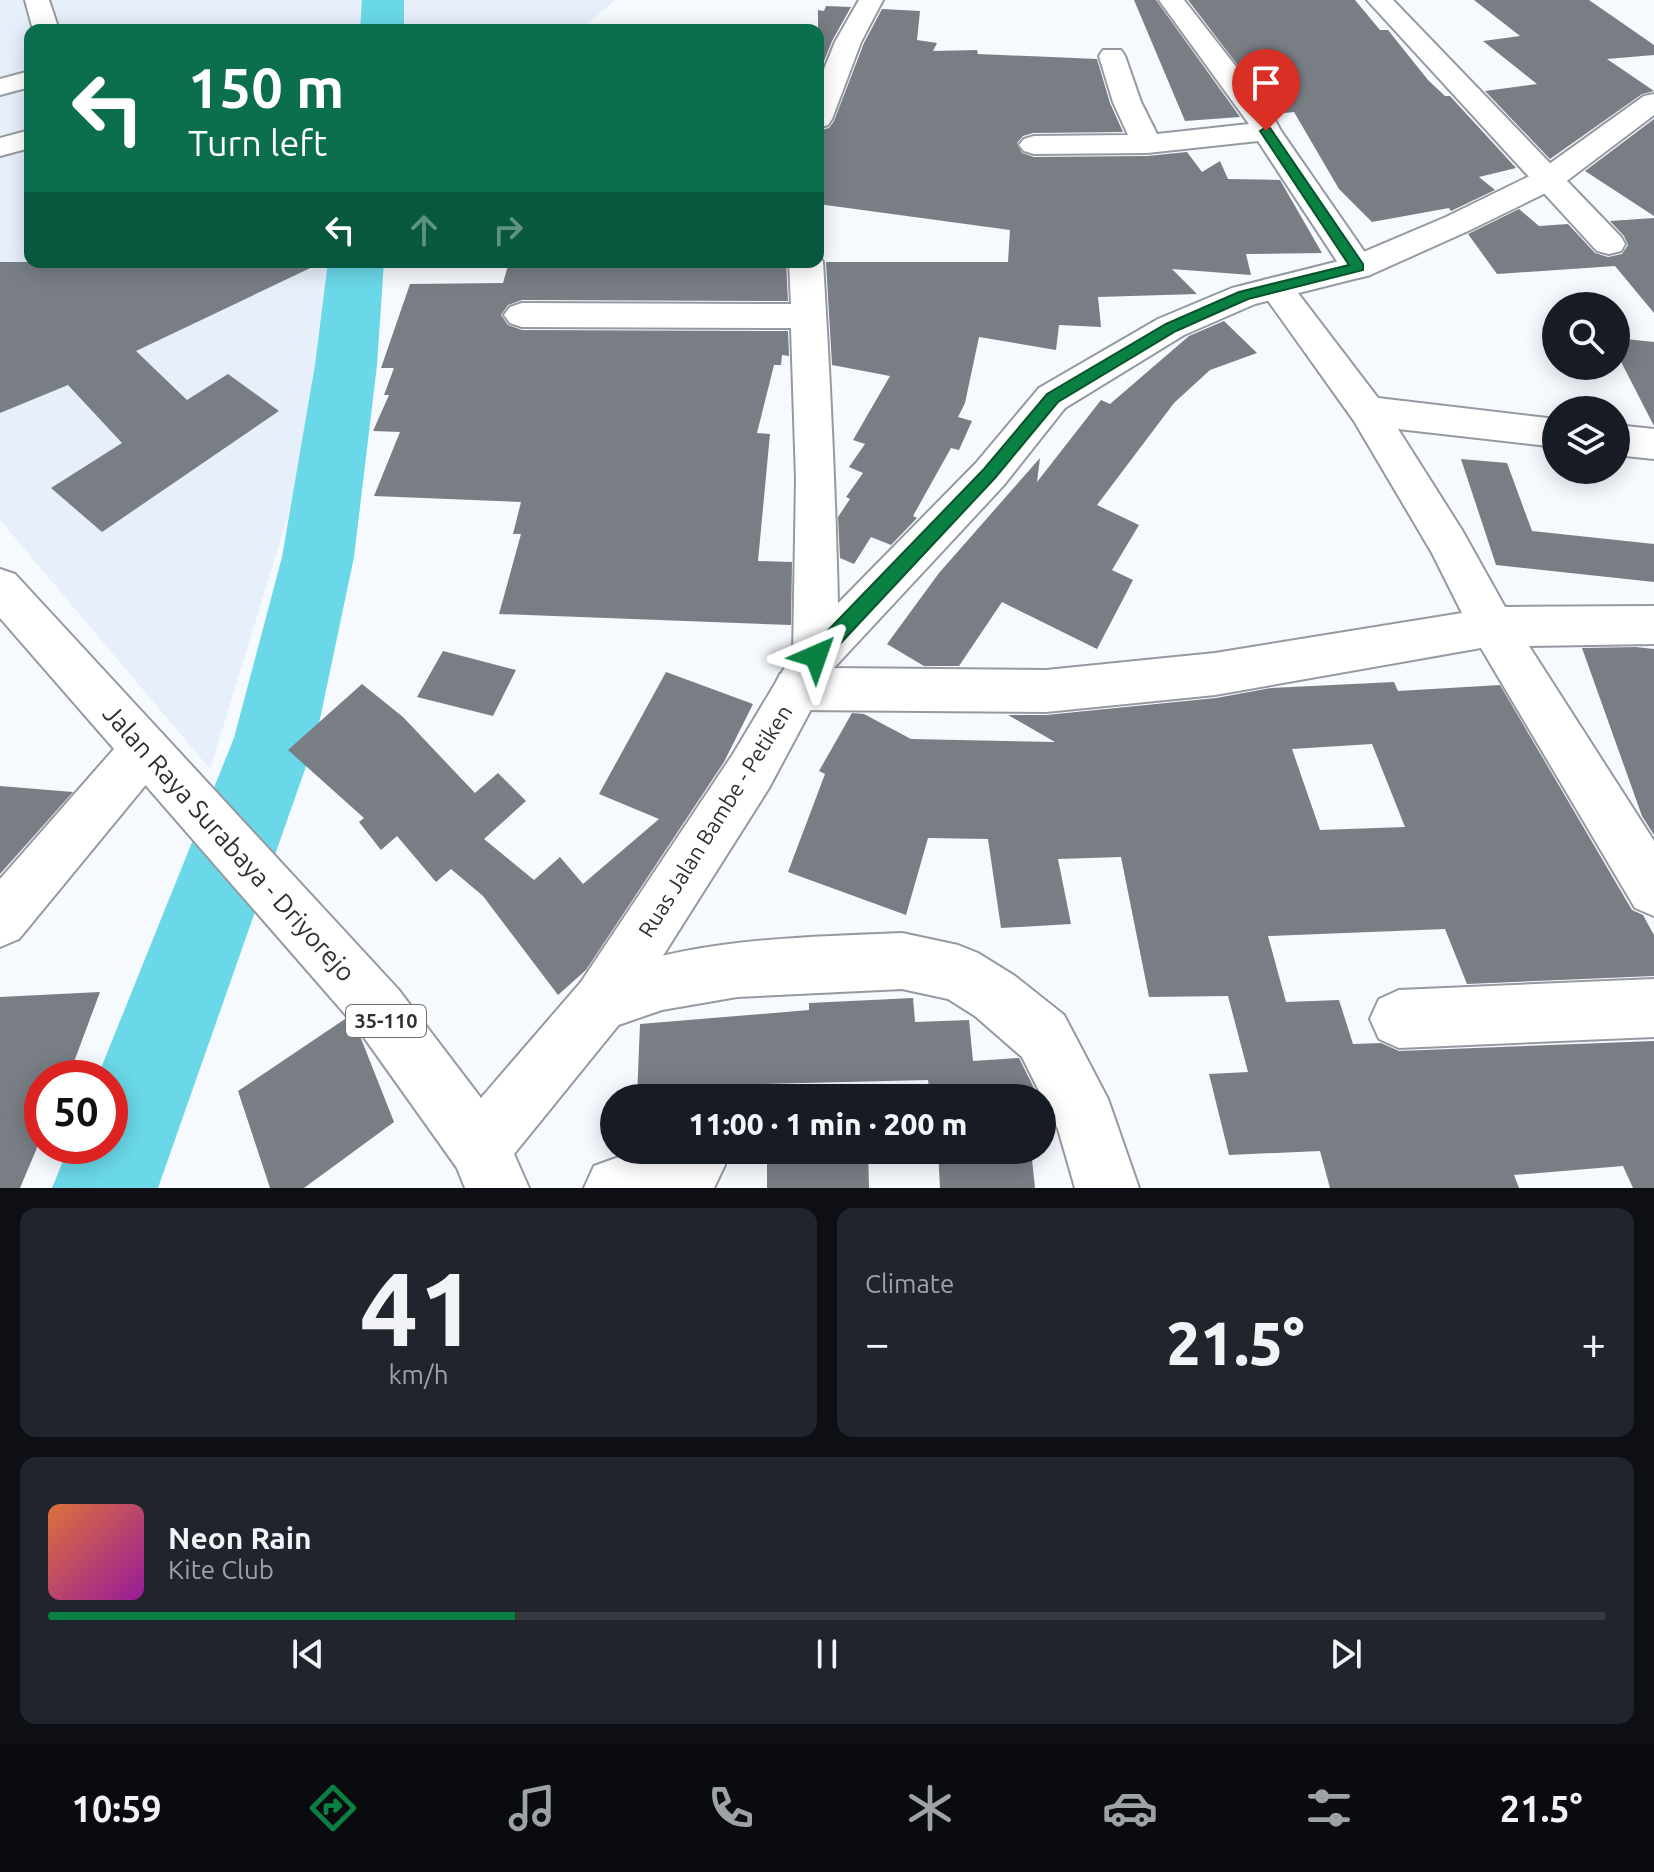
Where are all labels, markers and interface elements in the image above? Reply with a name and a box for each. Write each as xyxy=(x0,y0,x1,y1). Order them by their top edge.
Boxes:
pin xyxy=(1232,49,1300,131)
icon: left xyxy=(56,56,160,160)
text: 150 m xyxy=(188,56,344,119)
icon: arrive xyxy=(1244,61,1288,105)
text: Turn left xyxy=(188,122,327,163)
icon: left xyxy=(318,208,362,252)
icon: ahead xyxy=(402,208,446,252)
icon: right xyxy=(486,208,530,252)
map controls xyxy=(1542,292,1630,484)
button: search xyxy=(1542,292,1630,380)
button: layers xyxy=(1542,396,1630,484)
position arrow xyxy=(774,614,858,698)
street label: Jalan Raya Surabaya - Driyorejo xyxy=(98,699,361,987)
street label: Ruas Jalan Bambe - Petiken xyxy=(633,700,796,941)
road number: 35-110 xyxy=(346,1005,426,1037)
speed limit sign: 50 xyxy=(24,1060,128,1164)
text: 11:00 · 1 min · 200 m xyxy=(689,1107,967,1141)
text: 41 xyxy=(360,1249,477,1366)
text: Climate xyxy=(865,1269,954,1298)
text: 21.5° xyxy=(1166,1309,1305,1376)
text: − xyxy=(865,1318,890,1367)
text: + xyxy=(1581,1318,1606,1367)
text: km/h xyxy=(388,1360,449,1389)
text: Neon Rain xyxy=(168,1521,312,1555)
text: Kite Club xyxy=(168,1555,274,1584)
icon: previous xyxy=(286,1632,330,1676)
icon: pause xyxy=(805,1632,849,1676)
icon: next xyxy=(1324,1632,1368,1676)
icon: directions xyxy=(305,1780,361,1836)
icon: music xyxy=(504,1780,560,1836)
icon: phone xyxy=(703,1780,759,1836)
icon: climate xyxy=(902,1780,958,1836)
icon: car xyxy=(1102,1780,1158,1836)
icon: filters xyxy=(1301,1780,1357,1836)
text: 10:59 xyxy=(72,1788,162,1829)
text: 21.5° xyxy=(1500,1788,1582,1829)

